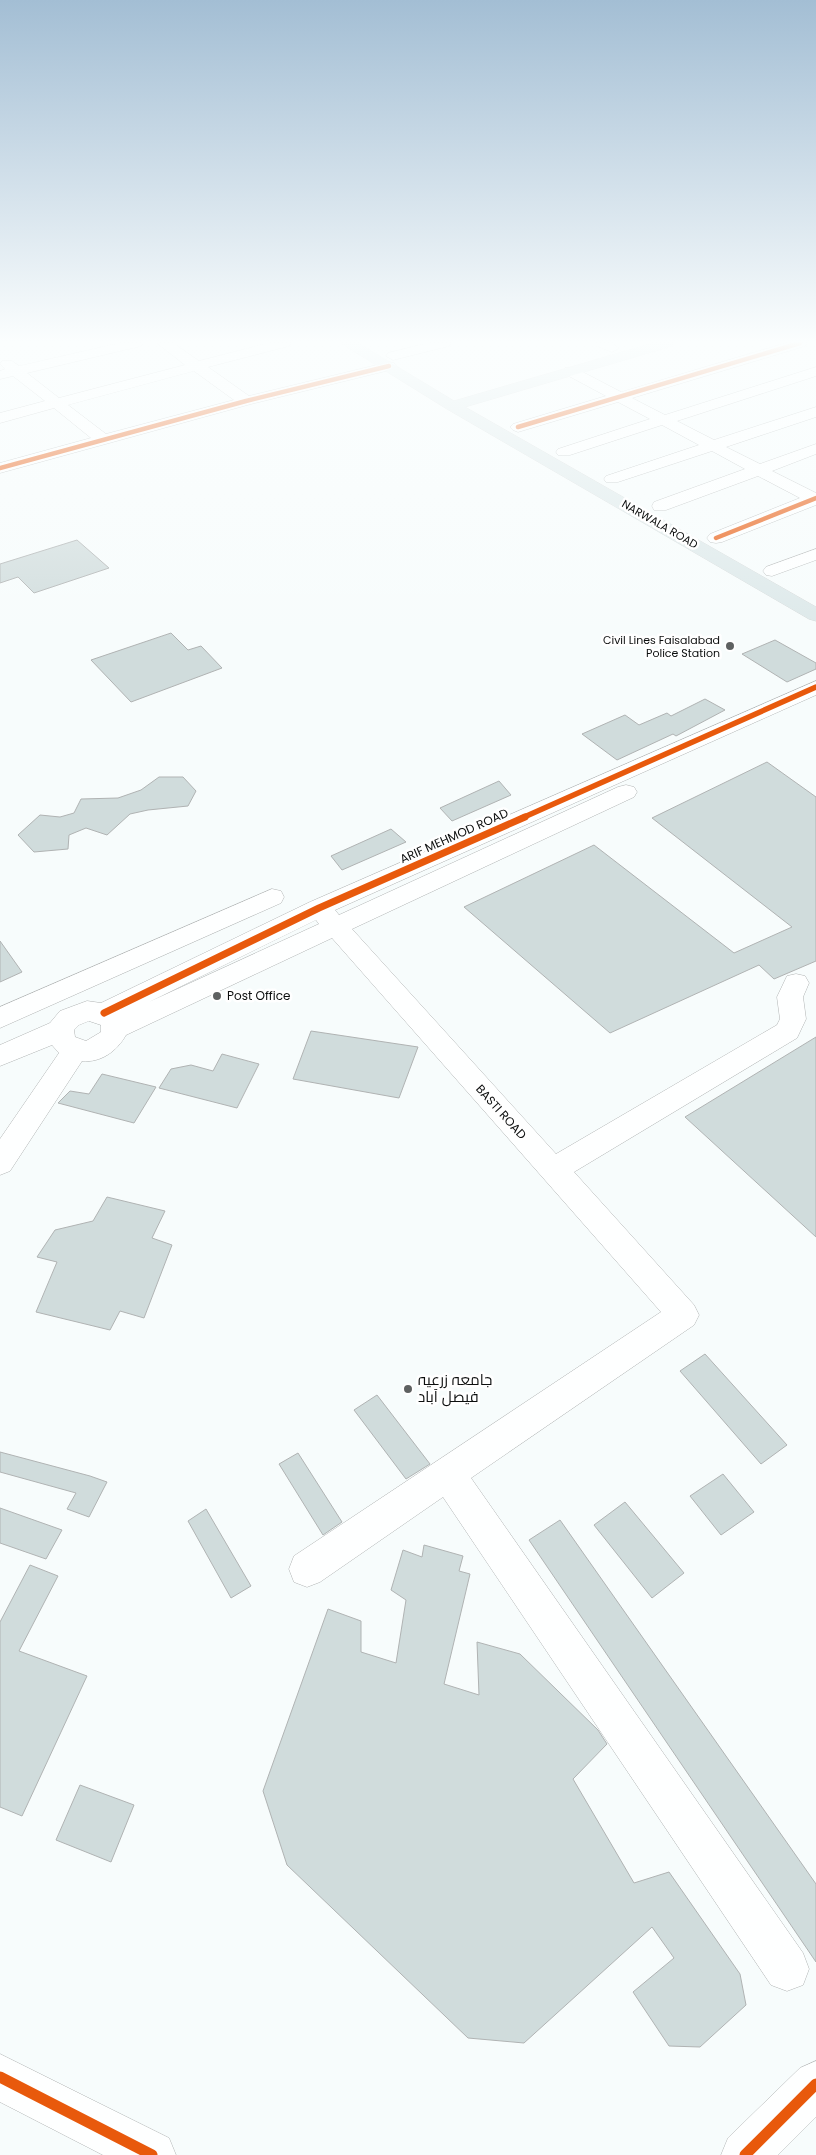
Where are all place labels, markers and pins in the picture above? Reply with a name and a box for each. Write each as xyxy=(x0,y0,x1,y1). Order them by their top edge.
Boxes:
place label: Civil Lines Faisalabad Police Station xyxy=(603,632,720,661)
marker: Civil Lines Faisalabad Police Station xyxy=(724,640,736,652)
place label: Post Office xyxy=(227,987,290,1004)
marker: Post Office xyxy=(211,990,223,1002)
place label: جامعہ زرعیہ فیصل آباد xyxy=(418,1369,492,1407)
marker: جامعہ زرعیہ فیصل آباد xyxy=(402,1383,414,1395)

